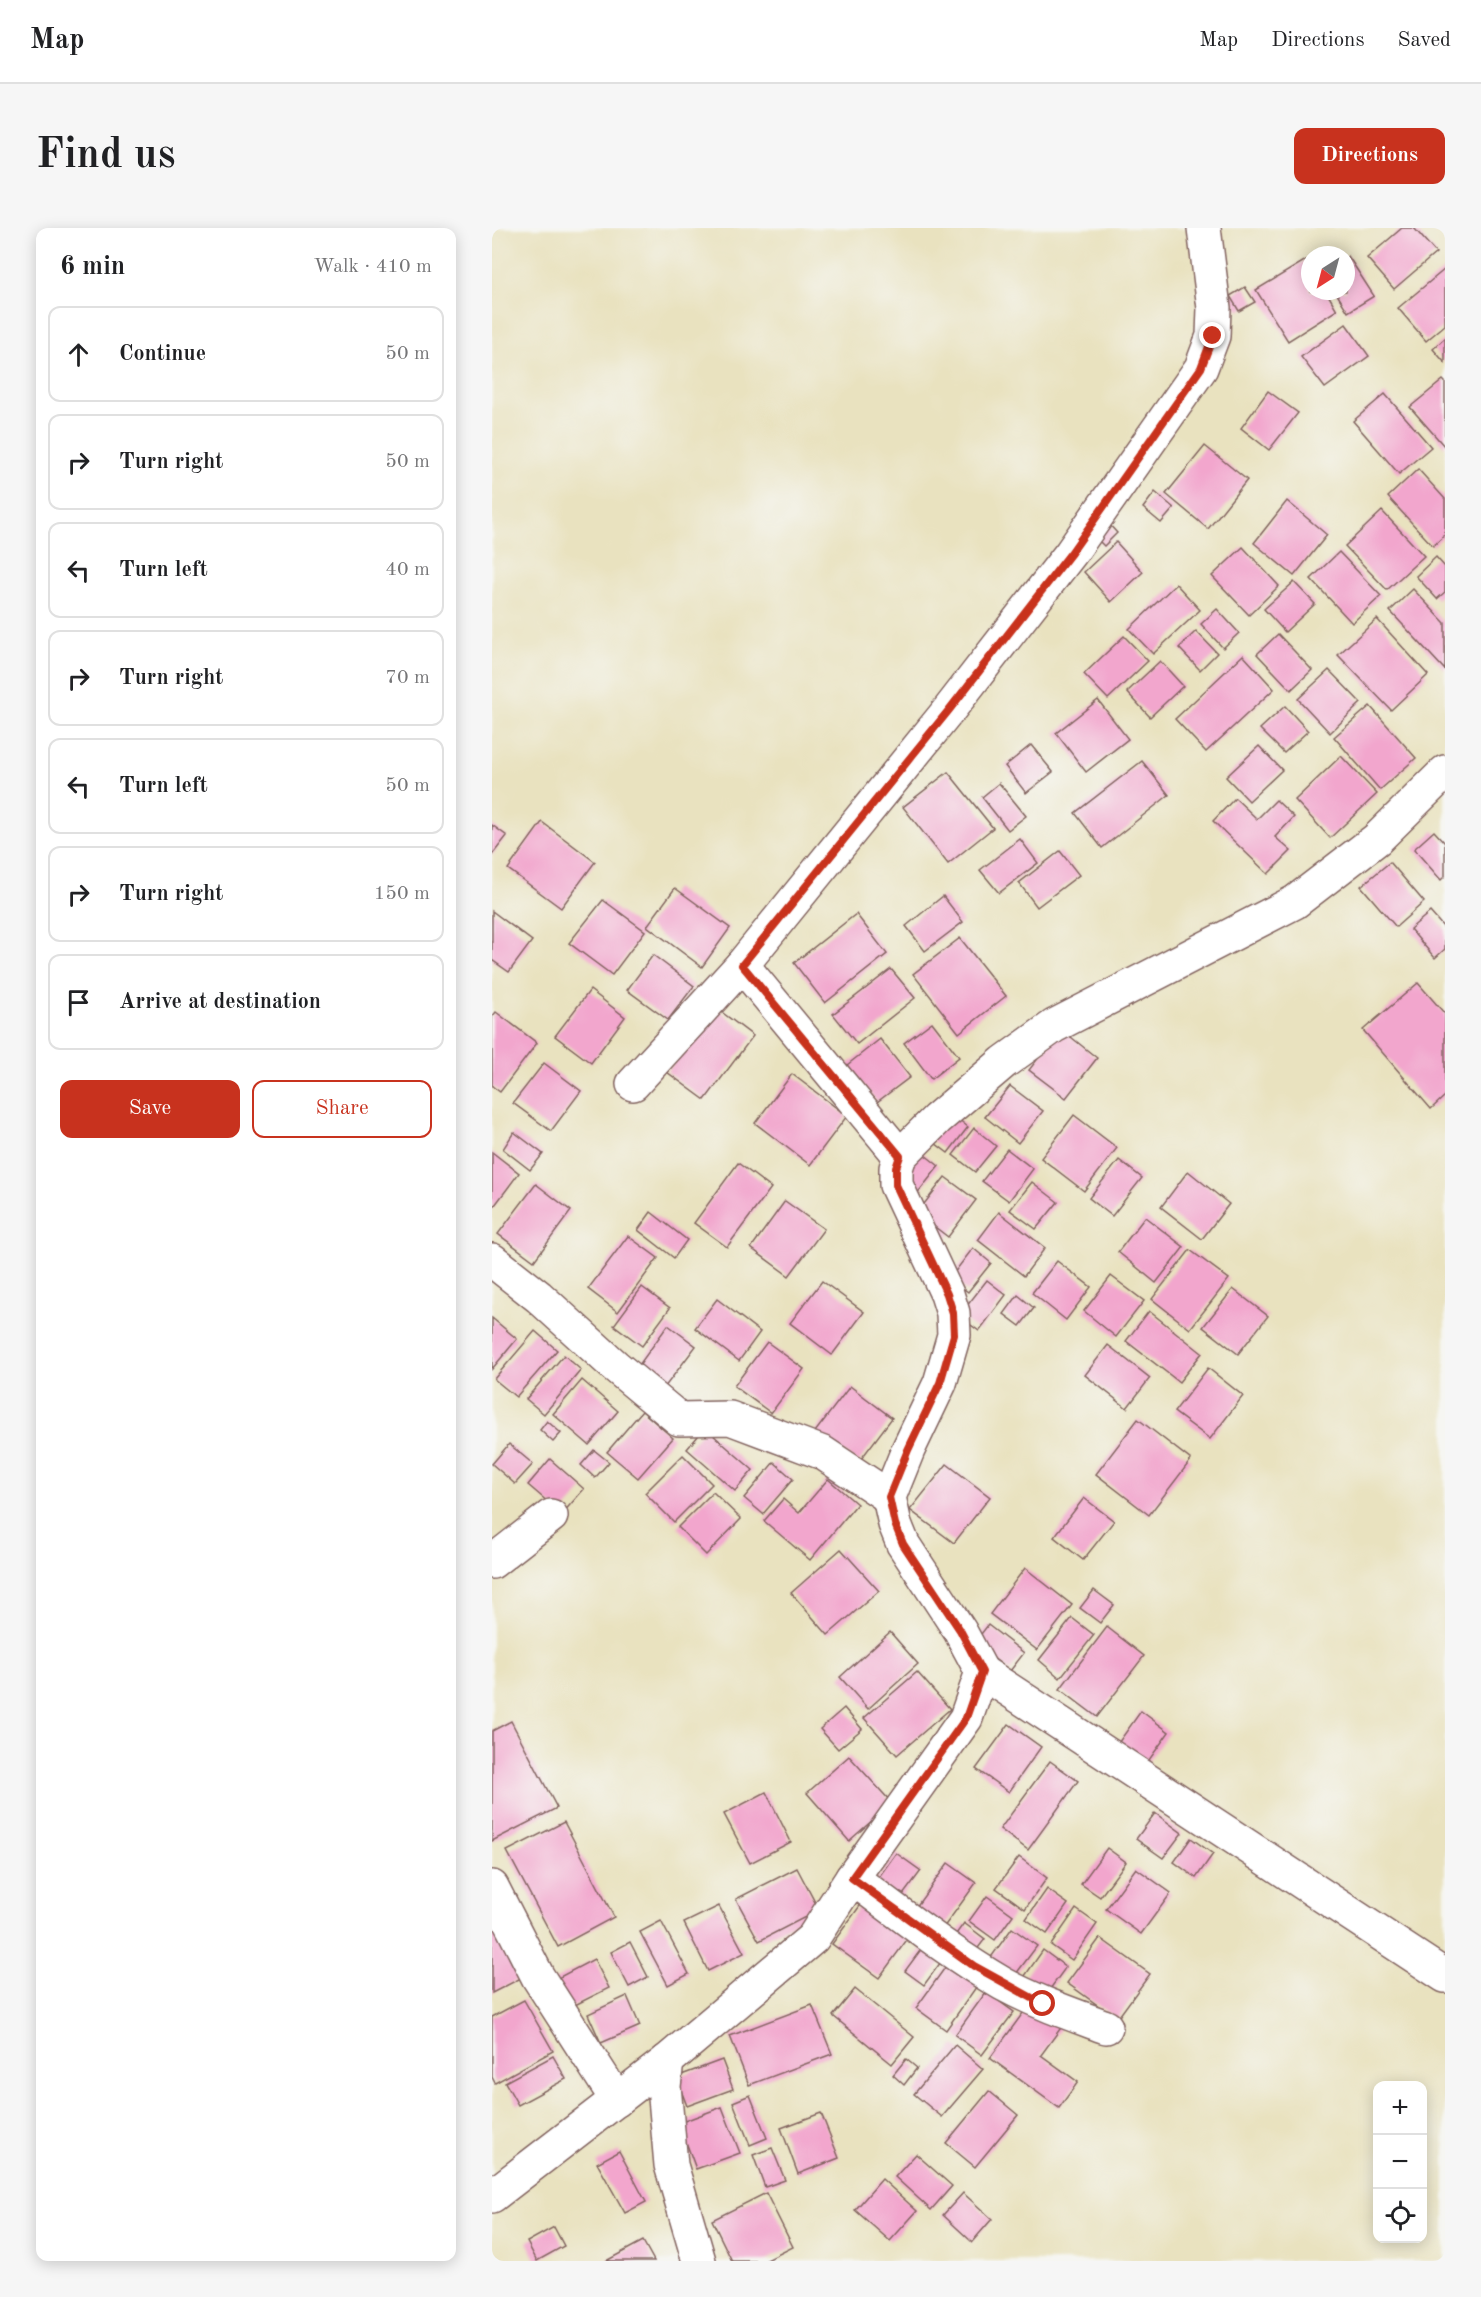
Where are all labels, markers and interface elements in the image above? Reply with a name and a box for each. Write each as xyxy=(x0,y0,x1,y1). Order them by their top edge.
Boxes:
text: Map xyxy=(30,27,84,55)
text: Map xyxy=(1199,30,1238,51)
text: Directions xyxy=(1271,30,1365,51)
text: Saved xyxy=(1398,30,1451,51)
button: Directions xyxy=(1294,128,1445,184)
text: Find us xyxy=(36,135,175,177)
north arrow xyxy=(1301,246,1355,300)
text: 6 min xyxy=(60,254,125,280)
text: Walk · 410 m xyxy=(313,257,432,277)
route end xyxy=(1199,322,1225,348)
icon: ahead xyxy=(62,338,95,371)
text: Continue xyxy=(119,343,206,365)
text: 50 m xyxy=(385,344,430,364)
icon: right xyxy=(62,446,95,479)
text: Turn right xyxy=(119,451,223,473)
text: 50 m xyxy=(385,452,430,472)
icon: left xyxy=(62,554,95,587)
text: Turn left xyxy=(119,559,208,581)
text: 40 m xyxy=(385,560,430,580)
icon: right xyxy=(62,662,95,695)
text: Turn right xyxy=(119,667,223,689)
text: 70 m xyxy=(385,668,430,688)
icon: left xyxy=(62,770,95,803)
text: Turn left xyxy=(119,775,208,797)
text: 50 m xyxy=(385,776,430,796)
icon: right xyxy=(62,878,95,911)
text: Turn right xyxy=(119,883,223,905)
text: 150 m xyxy=(374,884,430,904)
icon: arrive xyxy=(62,986,95,1019)
text: Arrive at destination xyxy=(119,991,321,1013)
button: Save xyxy=(60,1080,240,1138)
button: Share xyxy=(252,1080,432,1138)
route start xyxy=(1029,1990,1055,2016)
map controls xyxy=(1373,2081,1427,2243)
button: + xyxy=(1373,2081,1427,2135)
button: − xyxy=(1373,2135,1427,2189)
button: locate xyxy=(1373,2189,1427,2243)

